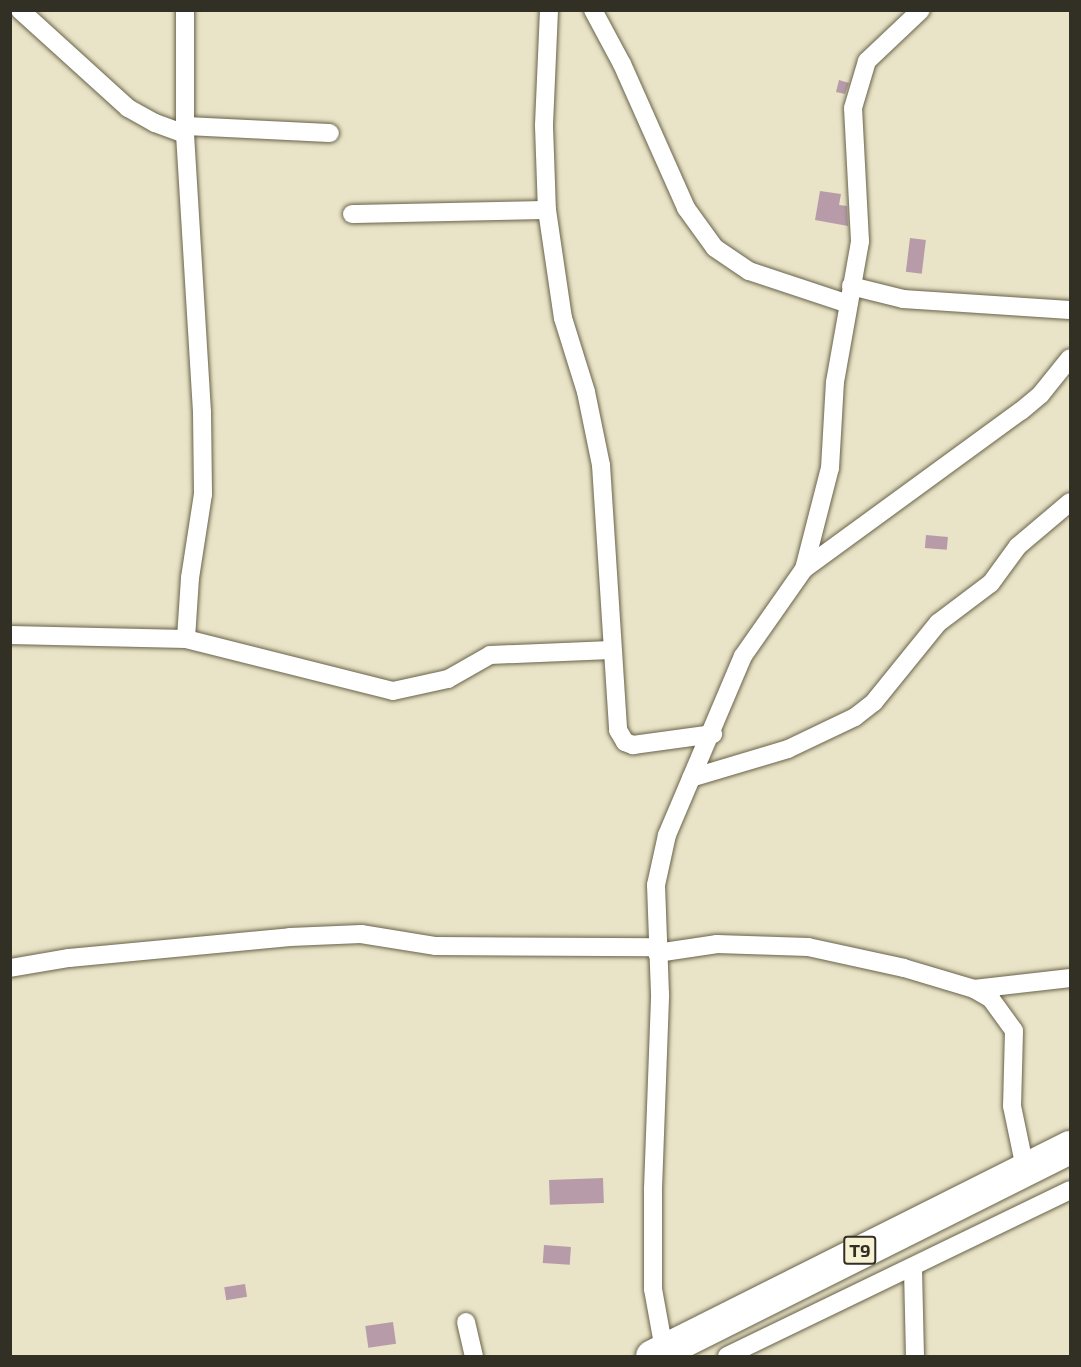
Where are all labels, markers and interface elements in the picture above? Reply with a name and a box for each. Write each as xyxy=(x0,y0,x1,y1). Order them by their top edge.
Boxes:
road number: T9 xyxy=(842,1235,878,1265)

